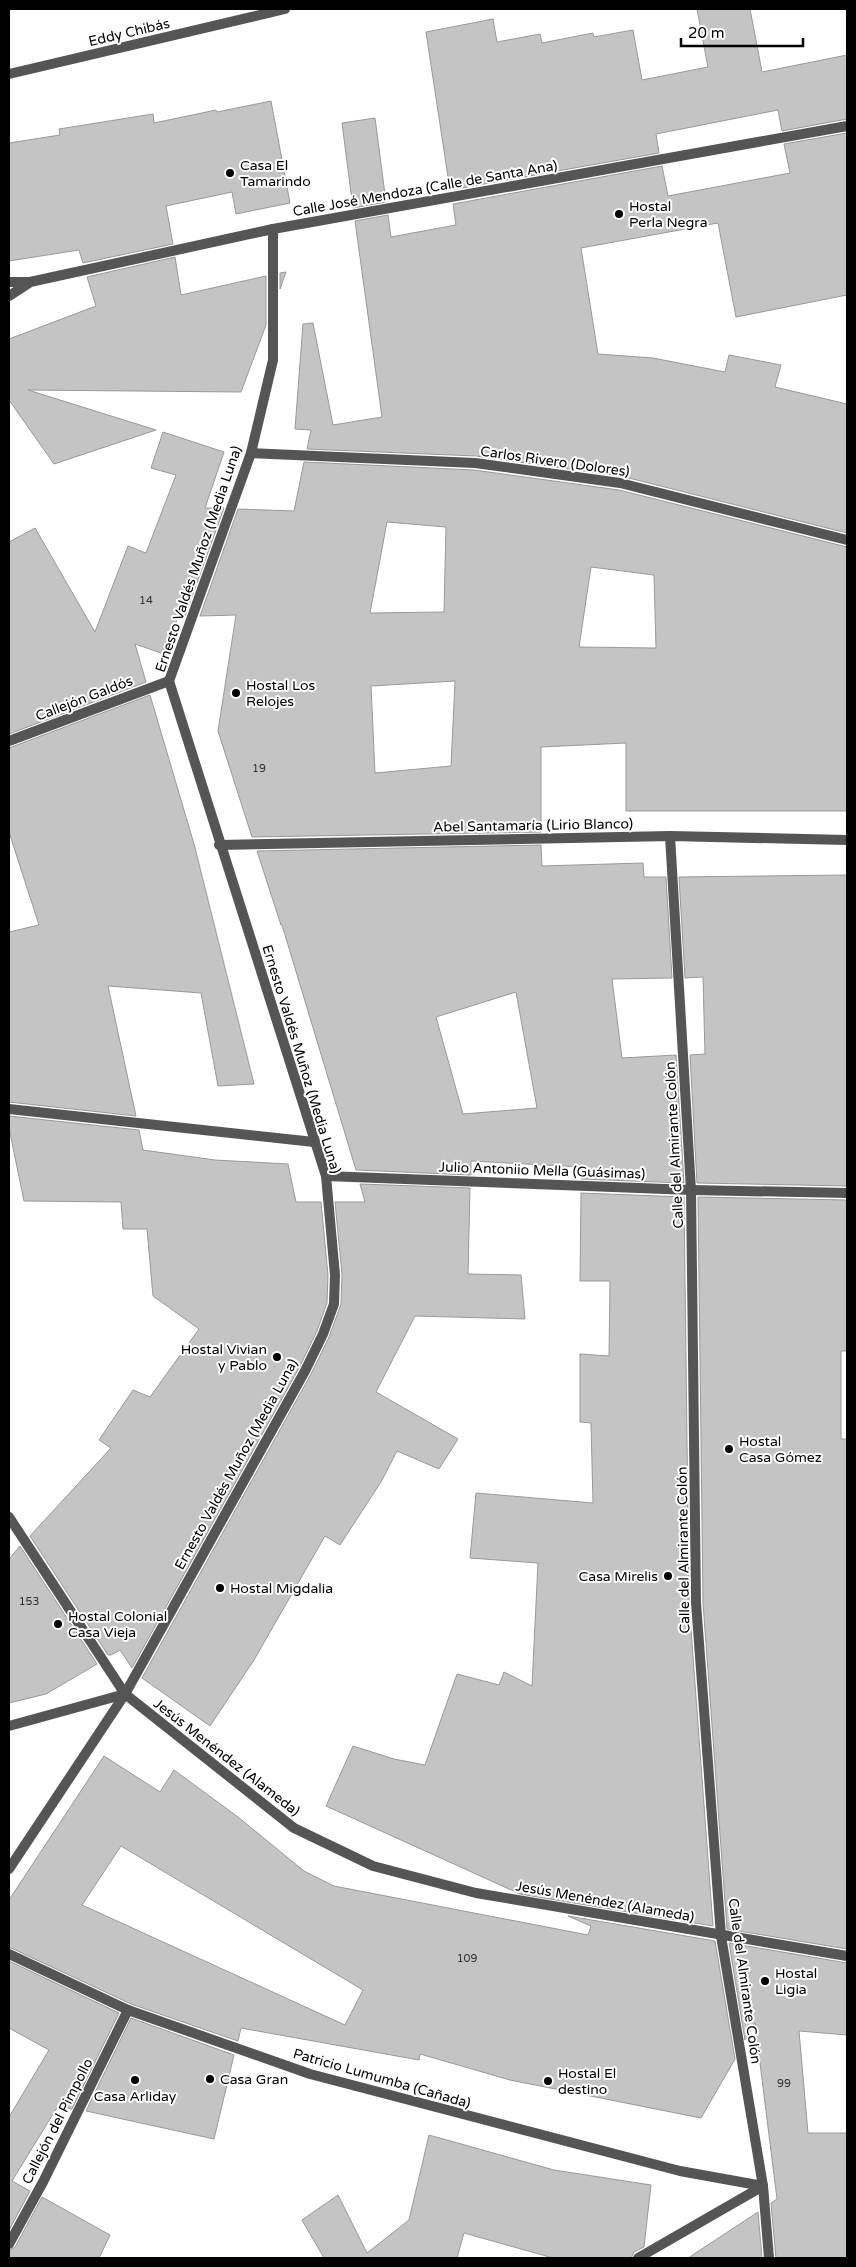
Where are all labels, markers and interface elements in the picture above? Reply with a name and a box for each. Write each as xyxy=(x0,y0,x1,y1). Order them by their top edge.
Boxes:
street label: Eddy Chibás xyxy=(87,15,172,50)
scale bar xyxy=(681,15,804,47)
text: 20 m xyxy=(688,24,725,42)
place label: Casa El Tamarindo xyxy=(240,157,311,190)
street label: Calle José Mendoza (Calle de Santa Ana) xyxy=(292,157,559,220)
marker: Casa El Tamarindo xyxy=(224,167,236,179)
place label: Hostal Perla Negra xyxy=(629,198,708,231)
marker: Hostal Perla Negra xyxy=(613,208,625,220)
street label: Carlos Rivero (Dolores) xyxy=(479,443,631,480)
street label: Ernesto Valdés Muñoz (Media Luna) xyxy=(152,444,245,675)
house number: 14 xyxy=(139,594,153,607)
street label: Callejón Galdós xyxy=(33,672,135,725)
place label: Hostal Los Relojes xyxy=(246,677,315,710)
marker: Hostal Los Relojes xyxy=(230,687,242,699)
house number: 19 xyxy=(252,762,266,775)
street label: Abel Santamaría (Lirio Blanco) xyxy=(433,815,633,836)
street label: Ernesto Valdés Muñoz (Media Luna) xyxy=(259,943,345,1176)
street label: Calle del Almirante Colón xyxy=(662,1061,687,1229)
street label: Julio Antoniio Mella (Guásimas) xyxy=(438,1158,646,1183)
place label: Hostal Vivian y Pablo xyxy=(181,1341,267,1374)
marker: Hostal Vivian y Pablo xyxy=(271,1351,283,1363)
street label: Ernesto Valdés Muñoz (Media Luna) xyxy=(171,1356,302,1573)
place label: Hostal Casa Gómez xyxy=(739,1433,822,1466)
marker: Hostal Casa Gómez xyxy=(723,1443,735,1455)
street label: Calle del Almirante Colón xyxy=(674,1466,693,1634)
place label: Casa Mirelis xyxy=(579,1568,658,1585)
marker: Casa Mirelis xyxy=(662,1570,674,1582)
place label: Hostal Migdalia xyxy=(230,1580,333,1597)
marker: Hostal Migdalia xyxy=(214,1582,226,1594)
house number: 153 xyxy=(19,1595,39,1608)
place label: Hostal Colonial Casa Vieja xyxy=(68,1608,167,1641)
marker: Hostal Colonial Casa Vieja xyxy=(52,1618,64,1630)
street label: Jesús Menéndez (Alameda) xyxy=(150,1695,303,1820)
street label: Jesús Menéndez (Alameda) xyxy=(514,1877,696,1926)
street label: Calle del Almirante Colón xyxy=(724,1897,765,2065)
house number: 109 xyxy=(457,1952,477,1965)
place label: Hostal Ligia xyxy=(775,1965,817,1998)
marker: Hostal Ligia xyxy=(759,1975,771,1987)
street label: Patricio Lumumba (Cañada) xyxy=(291,2045,473,2112)
street label: Callejón del Pimpollo xyxy=(18,2055,97,2187)
place label: Hostal El destino xyxy=(558,2065,616,2098)
place label: Casa Gran xyxy=(220,2071,288,2088)
marker: Casa Gran xyxy=(204,2073,216,2085)
marker: Casa Arliday xyxy=(129,2074,141,2086)
marker: Hostal El destino xyxy=(542,2075,554,2087)
house number: 99 xyxy=(777,2077,791,2090)
place label: Casa Arliday xyxy=(94,2088,177,2105)

